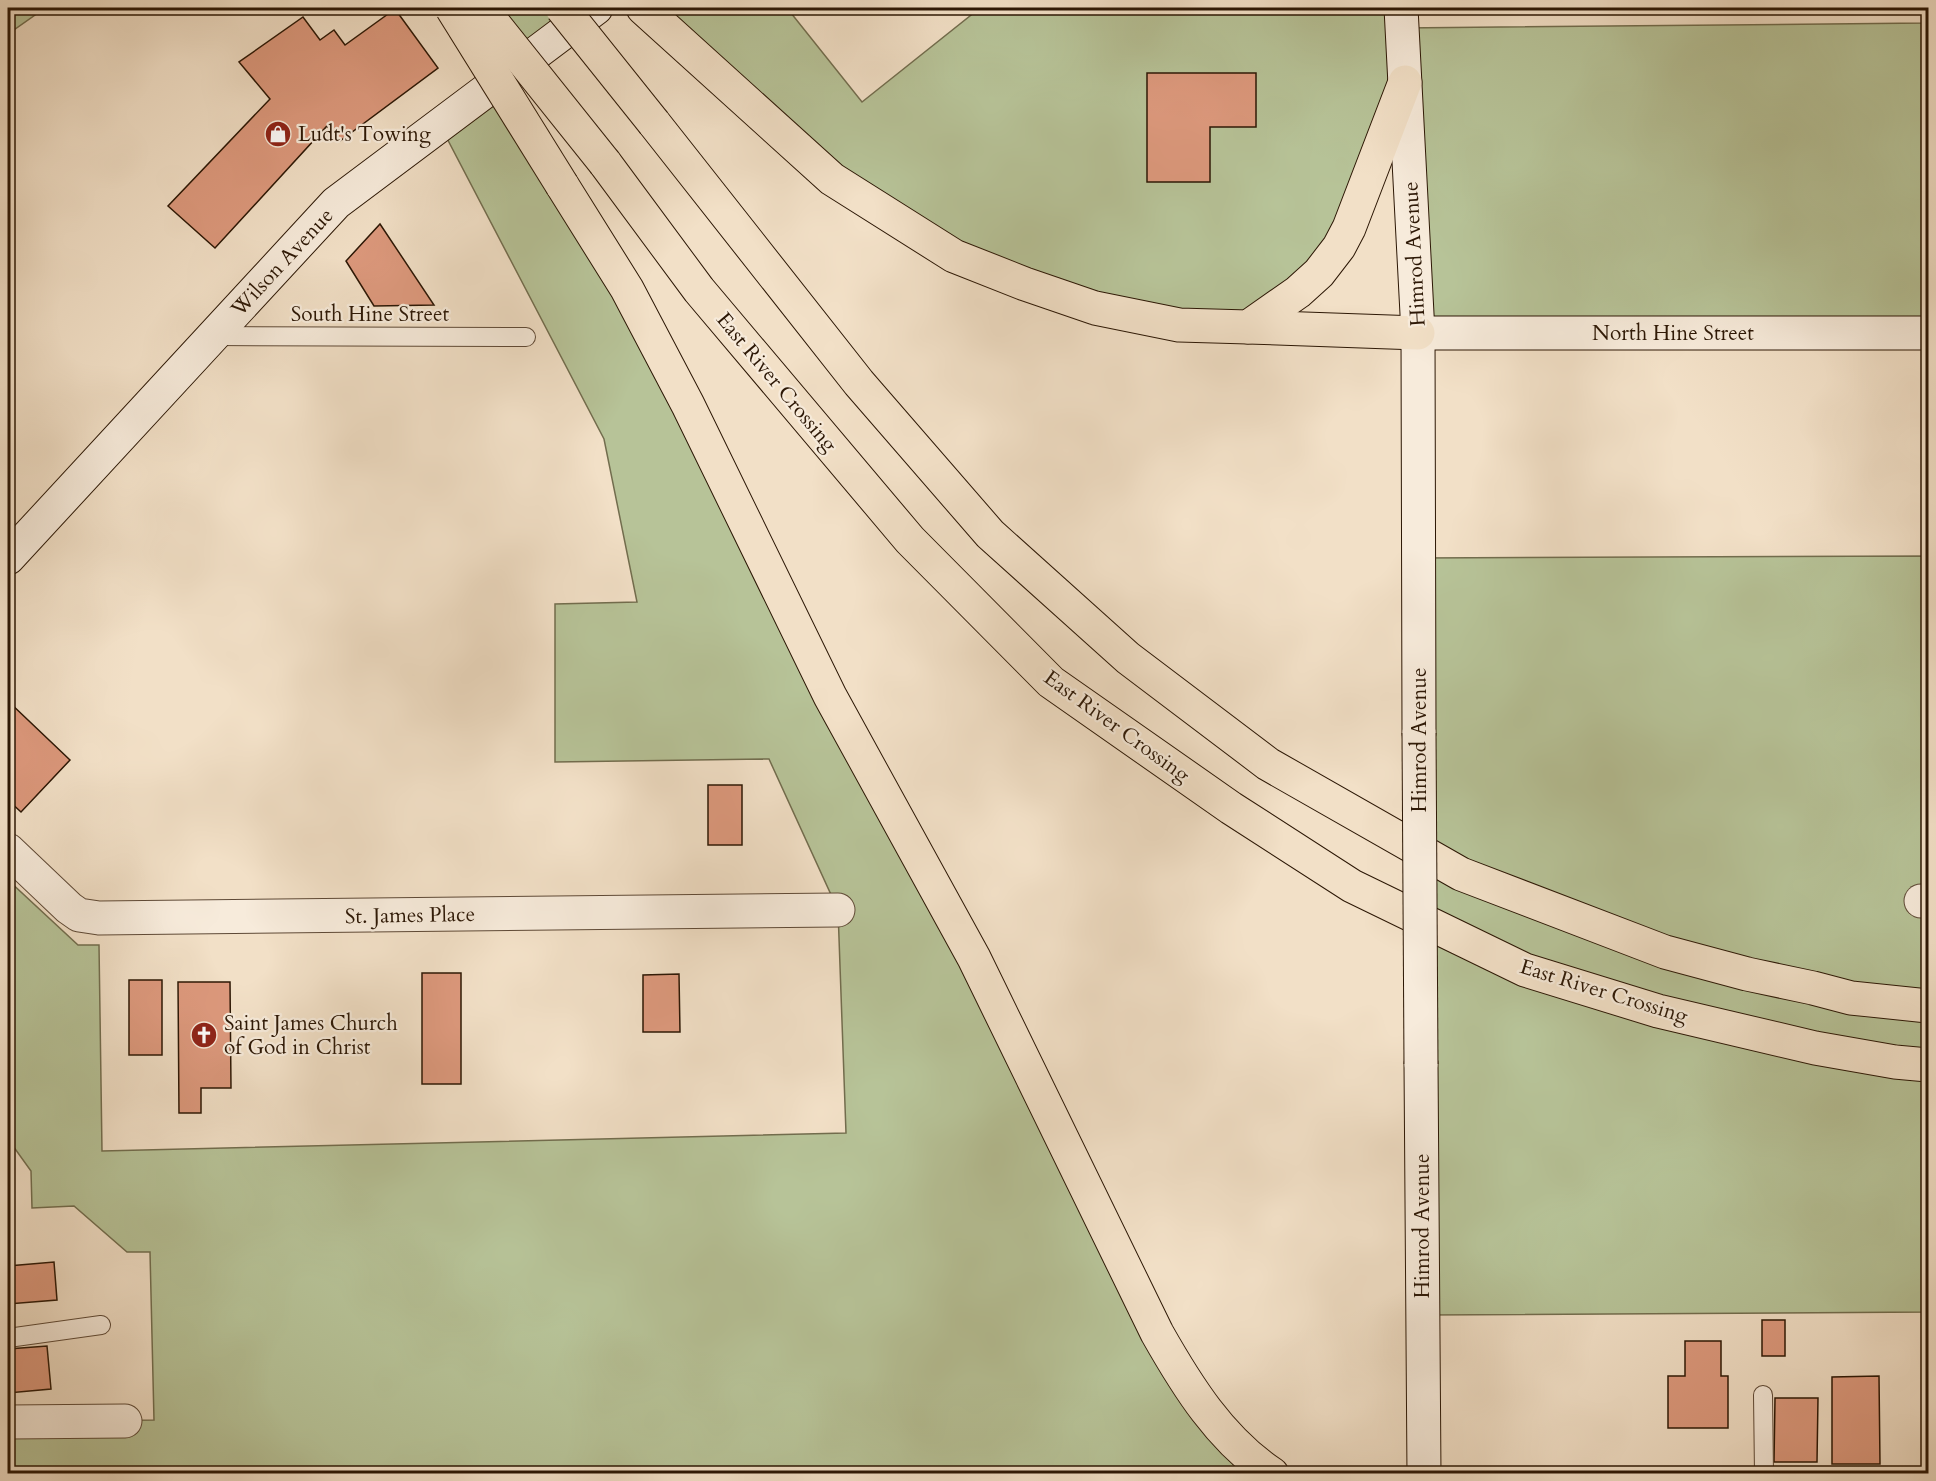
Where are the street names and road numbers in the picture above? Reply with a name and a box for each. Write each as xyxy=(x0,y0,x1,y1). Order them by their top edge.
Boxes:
street label: Himrod Avenue xyxy=(1396,181,1433,327)
street label: Wilson Avenue xyxy=(224,202,340,324)
street label: South Hine Street xyxy=(291,300,450,329)
street label: East River Crossing xyxy=(710,306,844,458)
street label: North Hine Street xyxy=(1592,319,1754,348)
street label: East River Crossing xyxy=(1038,664,1196,789)
street label: Himrod Avenue xyxy=(1405,667,1434,813)
street label: St. James Place xyxy=(345,900,475,931)
street label: East River Crossing xyxy=(1516,952,1691,1031)
street label: Himrod Avenue xyxy=(1408,1153,1437,1299)

